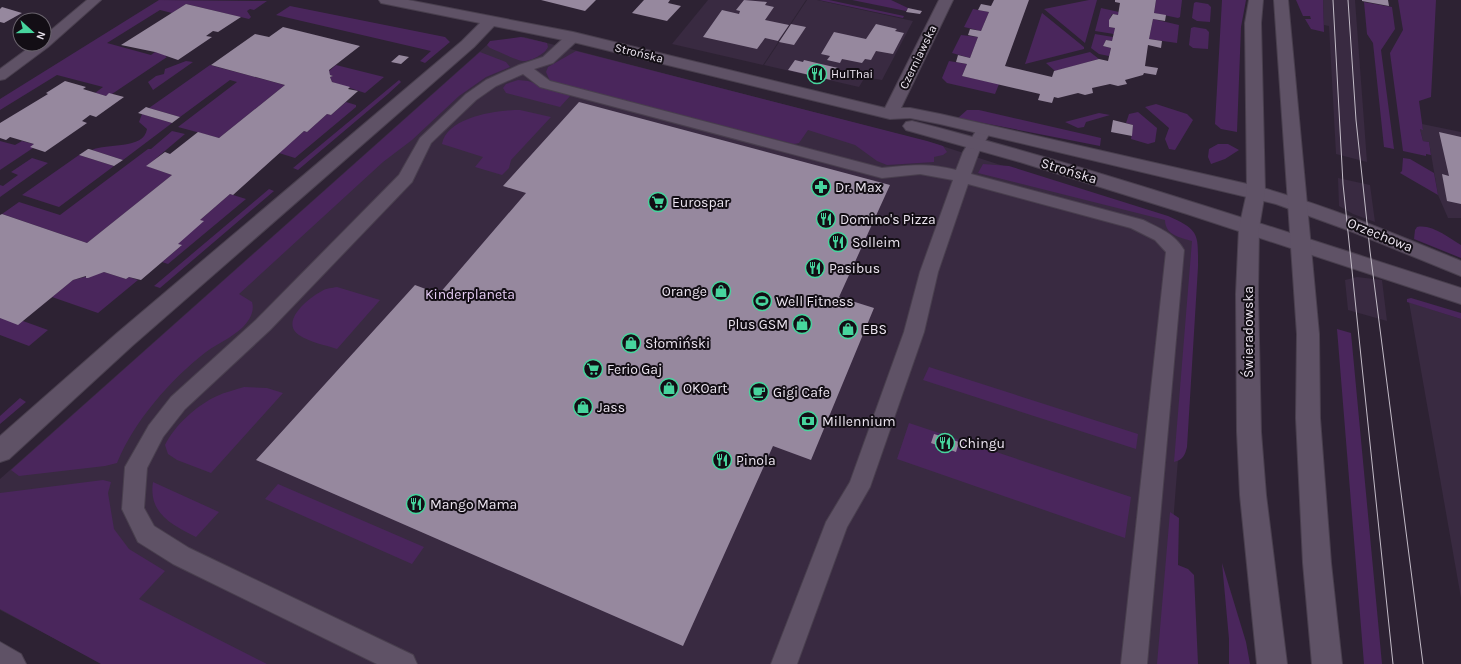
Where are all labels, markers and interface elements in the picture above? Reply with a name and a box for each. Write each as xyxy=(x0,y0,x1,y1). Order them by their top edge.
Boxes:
north arrow xyxy=(12,12,52,52)
street label: Czerniawska xyxy=(897,23,939,91)
text: N xyxy=(33,29,48,41)
street label: Strońska xyxy=(613,40,665,66)
restaurant icon: HulThai xyxy=(806,63,828,85)
place label: HulThai xyxy=(831,67,873,81)
street label: Strońska xyxy=(1039,154,1099,188)
pharmacy icon: Dr. Max xyxy=(810,176,832,198)
place label: Dr. Max xyxy=(835,179,882,196)
supermarket icon: Eurospar xyxy=(647,191,669,213)
place label: Eurospar xyxy=(672,194,730,211)
restaurant icon: Domino's Pizza xyxy=(815,208,837,230)
place label: Domino's Pizza xyxy=(840,211,936,228)
street label: Orzechowa xyxy=(1345,214,1415,256)
restaurant icon: Solleim xyxy=(827,231,849,253)
place label: Solleim xyxy=(852,234,900,251)
restaurant icon: Pasibus xyxy=(804,257,826,279)
place label: Pasibus xyxy=(829,260,880,277)
shop icon: Orange xyxy=(710,280,732,302)
place label: Orange xyxy=(662,283,707,300)
park label: Kinderplaneta xyxy=(425,286,515,303)
street label: Świeradowska xyxy=(1240,286,1257,378)
sports icon: Well Fitness xyxy=(751,290,773,312)
place label: Well Fitness xyxy=(776,293,854,310)
shop icon: Plus GSM xyxy=(791,313,813,335)
place label: Plus GSM xyxy=(728,316,788,333)
shop icon: EBS xyxy=(837,318,859,340)
place label: EBS xyxy=(862,321,887,338)
shop icon: Słomiński xyxy=(620,332,642,354)
place label: Słomiński xyxy=(645,335,710,352)
supermarket icon: Ferio Gaj xyxy=(582,358,604,380)
place label: Ferio Gaj xyxy=(607,361,662,378)
shop icon: OKOart xyxy=(658,377,680,399)
place label: OKOart xyxy=(683,380,728,397)
cafe icon: Gigi Cafe xyxy=(748,381,770,403)
place label: Gigi Cafe xyxy=(773,384,830,401)
shop icon: Jass xyxy=(572,396,594,418)
place label: Jass xyxy=(597,399,625,416)
bank icon: Millennium xyxy=(797,410,819,432)
place label: Millennium xyxy=(822,413,896,430)
restaurant icon: Chingu xyxy=(934,432,956,454)
place label: Chingu xyxy=(959,435,1005,452)
restaurant icon: Pinola xyxy=(711,449,733,471)
place label: Pinola xyxy=(736,452,776,469)
restaurant icon: Mango Mama xyxy=(405,493,427,515)
place label: Mango Mama xyxy=(430,496,517,513)

